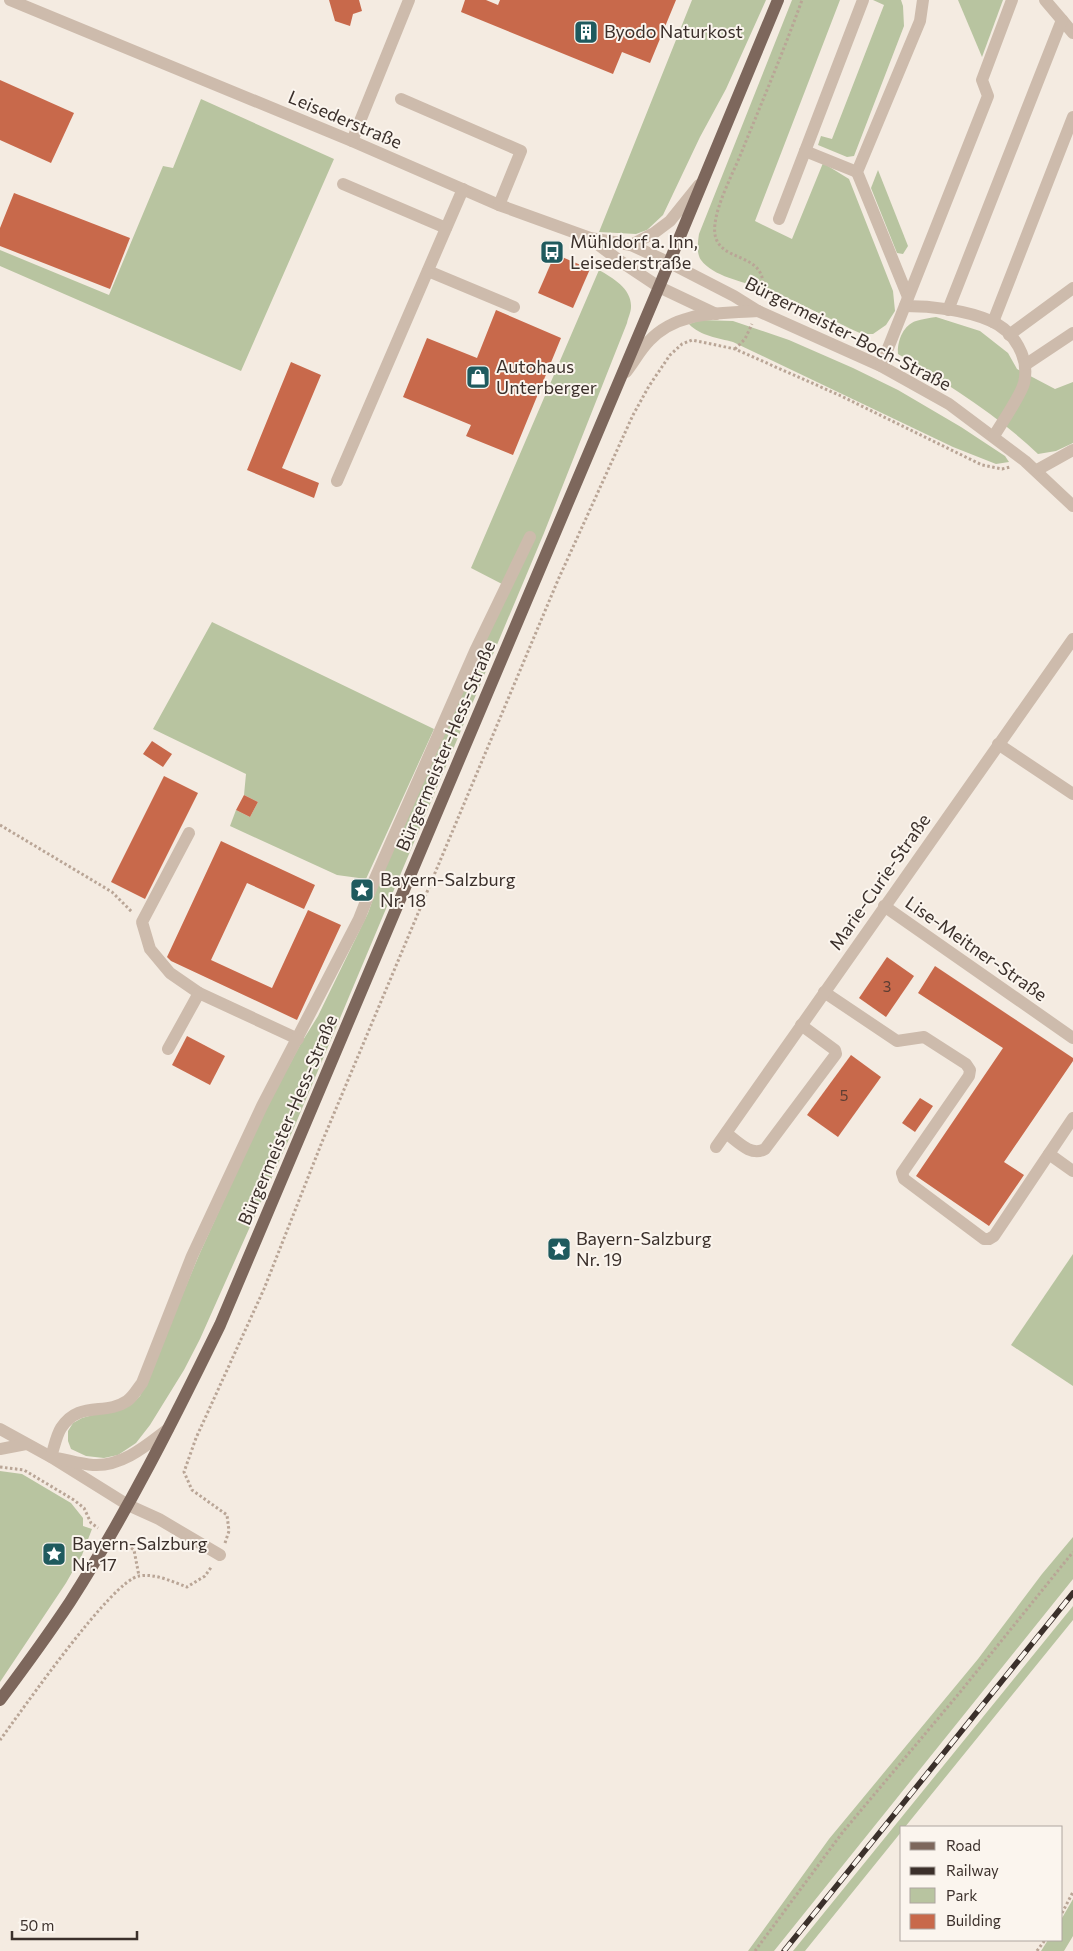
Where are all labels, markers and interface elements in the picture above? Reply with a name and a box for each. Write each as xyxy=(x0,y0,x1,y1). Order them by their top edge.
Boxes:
building icon: Byodo Naturkost xyxy=(573,19,599,45)
place label: Byodo Naturkost xyxy=(604,20,743,42)
street label: Leisederstraße xyxy=(285,85,405,153)
place label: Mühldorf a. Inn, Leisederstraße xyxy=(570,230,698,273)
bus stop icon: Mühldorf a. Inn, Leisederstraße xyxy=(539,239,565,265)
street label: Bürgermeister-Boch-Straße xyxy=(742,271,955,395)
place label: Autohaus Unterberger xyxy=(496,355,597,398)
shop icon: Autohaus Unterberger xyxy=(465,364,491,390)
street label: Bürgermeister-Hess-Straße xyxy=(391,637,499,854)
street label: Marie-Curie-Straße xyxy=(824,809,934,954)
place label: Bayern-Salzburg Nr. 18 xyxy=(380,868,516,911)
place icon: Bayern-Salzburg Nr. 18 xyxy=(349,877,375,903)
street label: Lise-Meitner-Straße xyxy=(901,891,1052,1005)
house number: 3 xyxy=(883,977,891,995)
street label: Bürgermeister-Hess-Straße xyxy=(233,1011,341,1228)
house number: 5 xyxy=(840,1086,848,1104)
place label: Bayern-Salzburg Nr. 19 xyxy=(576,1227,712,1270)
place icon: Bayern-Salzburg Nr. 19 xyxy=(546,1236,572,1262)
place label: Bayern-Salzburg Nr. 17 xyxy=(72,1532,208,1575)
place icon: Bayern-Salzburg Nr. 17 xyxy=(41,1541,67,1567)
legend xyxy=(900,1826,1063,1941)
text: Road xyxy=(946,1836,981,1854)
text: Railway xyxy=(946,1861,999,1879)
text: Park xyxy=(946,1886,977,1904)
scale bar xyxy=(12,1908,138,1940)
text: Building xyxy=(946,1911,1001,1929)
text: 50 m xyxy=(20,1916,54,1934)

